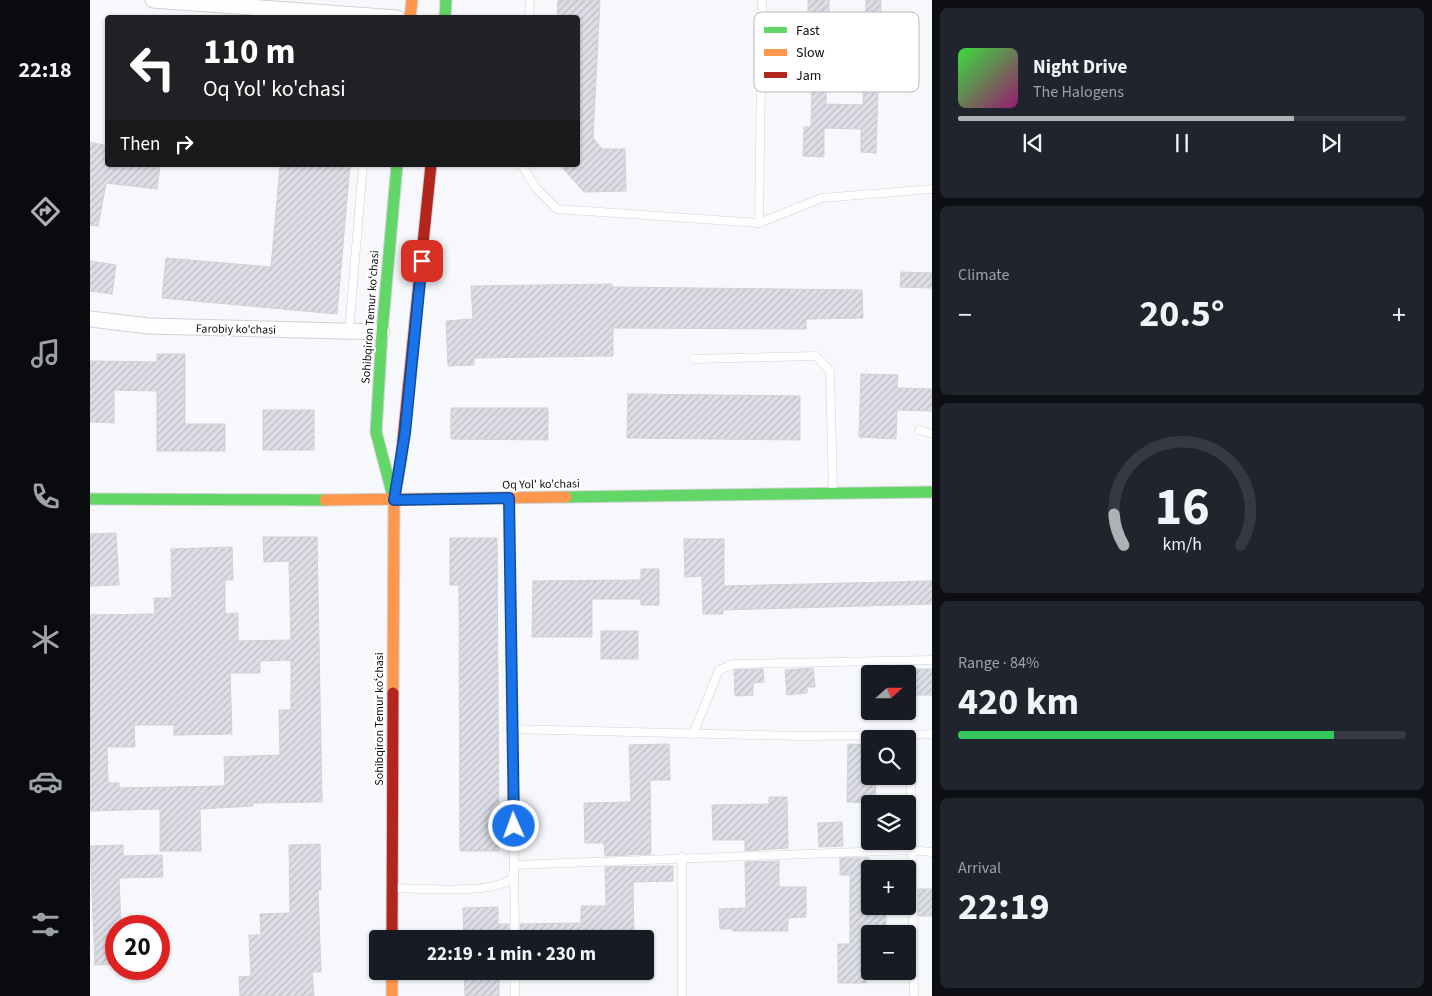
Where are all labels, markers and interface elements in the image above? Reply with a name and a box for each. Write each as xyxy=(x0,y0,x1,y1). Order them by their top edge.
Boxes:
legend xyxy=(754,12,919,92)
text: Fast xyxy=(796,21,820,41)
text: 110 m xyxy=(203,27,295,77)
icon: left xyxy=(120,35,185,100)
text: Slow xyxy=(796,43,825,63)
text: 22:18 xyxy=(18,54,72,86)
text: Night Drive xyxy=(1033,54,1127,81)
text: Jam xyxy=(796,66,821,86)
text: Oq Yol' ko'chasi xyxy=(203,73,346,105)
text: The Halogens xyxy=(1033,81,1124,103)
icon: previous xyxy=(1019,129,1047,157)
icon: pause xyxy=(1168,129,1196,157)
icon: next xyxy=(1317,129,1345,157)
icon: right xyxy=(170,130,198,158)
text: Then xyxy=(120,131,160,158)
icon: directions xyxy=(28,194,63,229)
pin xyxy=(401,240,443,282)
icon: arrive xyxy=(408,247,436,275)
street label: Sohibqiron Temur koʻchasi xyxy=(357,250,384,384)
text: Climate xyxy=(958,264,1009,286)
text: 20.5° xyxy=(1139,287,1225,341)
text: − xyxy=(958,295,972,335)
text: + xyxy=(1392,295,1406,335)
street label: Farobiy ko'chasi xyxy=(196,320,276,339)
icon: music xyxy=(28,336,63,371)
text: 16 xyxy=(1155,471,1209,545)
street label: Oq Yol' ko'chasi xyxy=(502,475,580,494)
icon: phone xyxy=(28,479,63,514)
text: km/h xyxy=(1162,532,1202,557)
icon: climate xyxy=(28,622,63,657)
street label: Sohibqiron Temur koʻchasi xyxy=(371,652,388,786)
text: Range · 84% xyxy=(958,652,1039,674)
north arrow xyxy=(861,665,916,720)
map controls xyxy=(861,665,916,980)
text: 420 km xyxy=(958,675,1079,729)
button: search xyxy=(861,730,916,785)
icon: car xyxy=(28,764,63,799)
button: layers xyxy=(861,795,916,850)
position arrow xyxy=(487,799,539,851)
text: Arrival xyxy=(958,857,1001,879)
button: + xyxy=(861,860,916,915)
text: 22:19 xyxy=(958,880,1050,934)
icon: filters xyxy=(28,907,63,942)
speed limit sign: 20 xyxy=(105,915,170,980)
button: − xyxy=(861,925,916,980)
text: 22:19 · 1 min · 230 m xyxy=(427,941,596,968)

